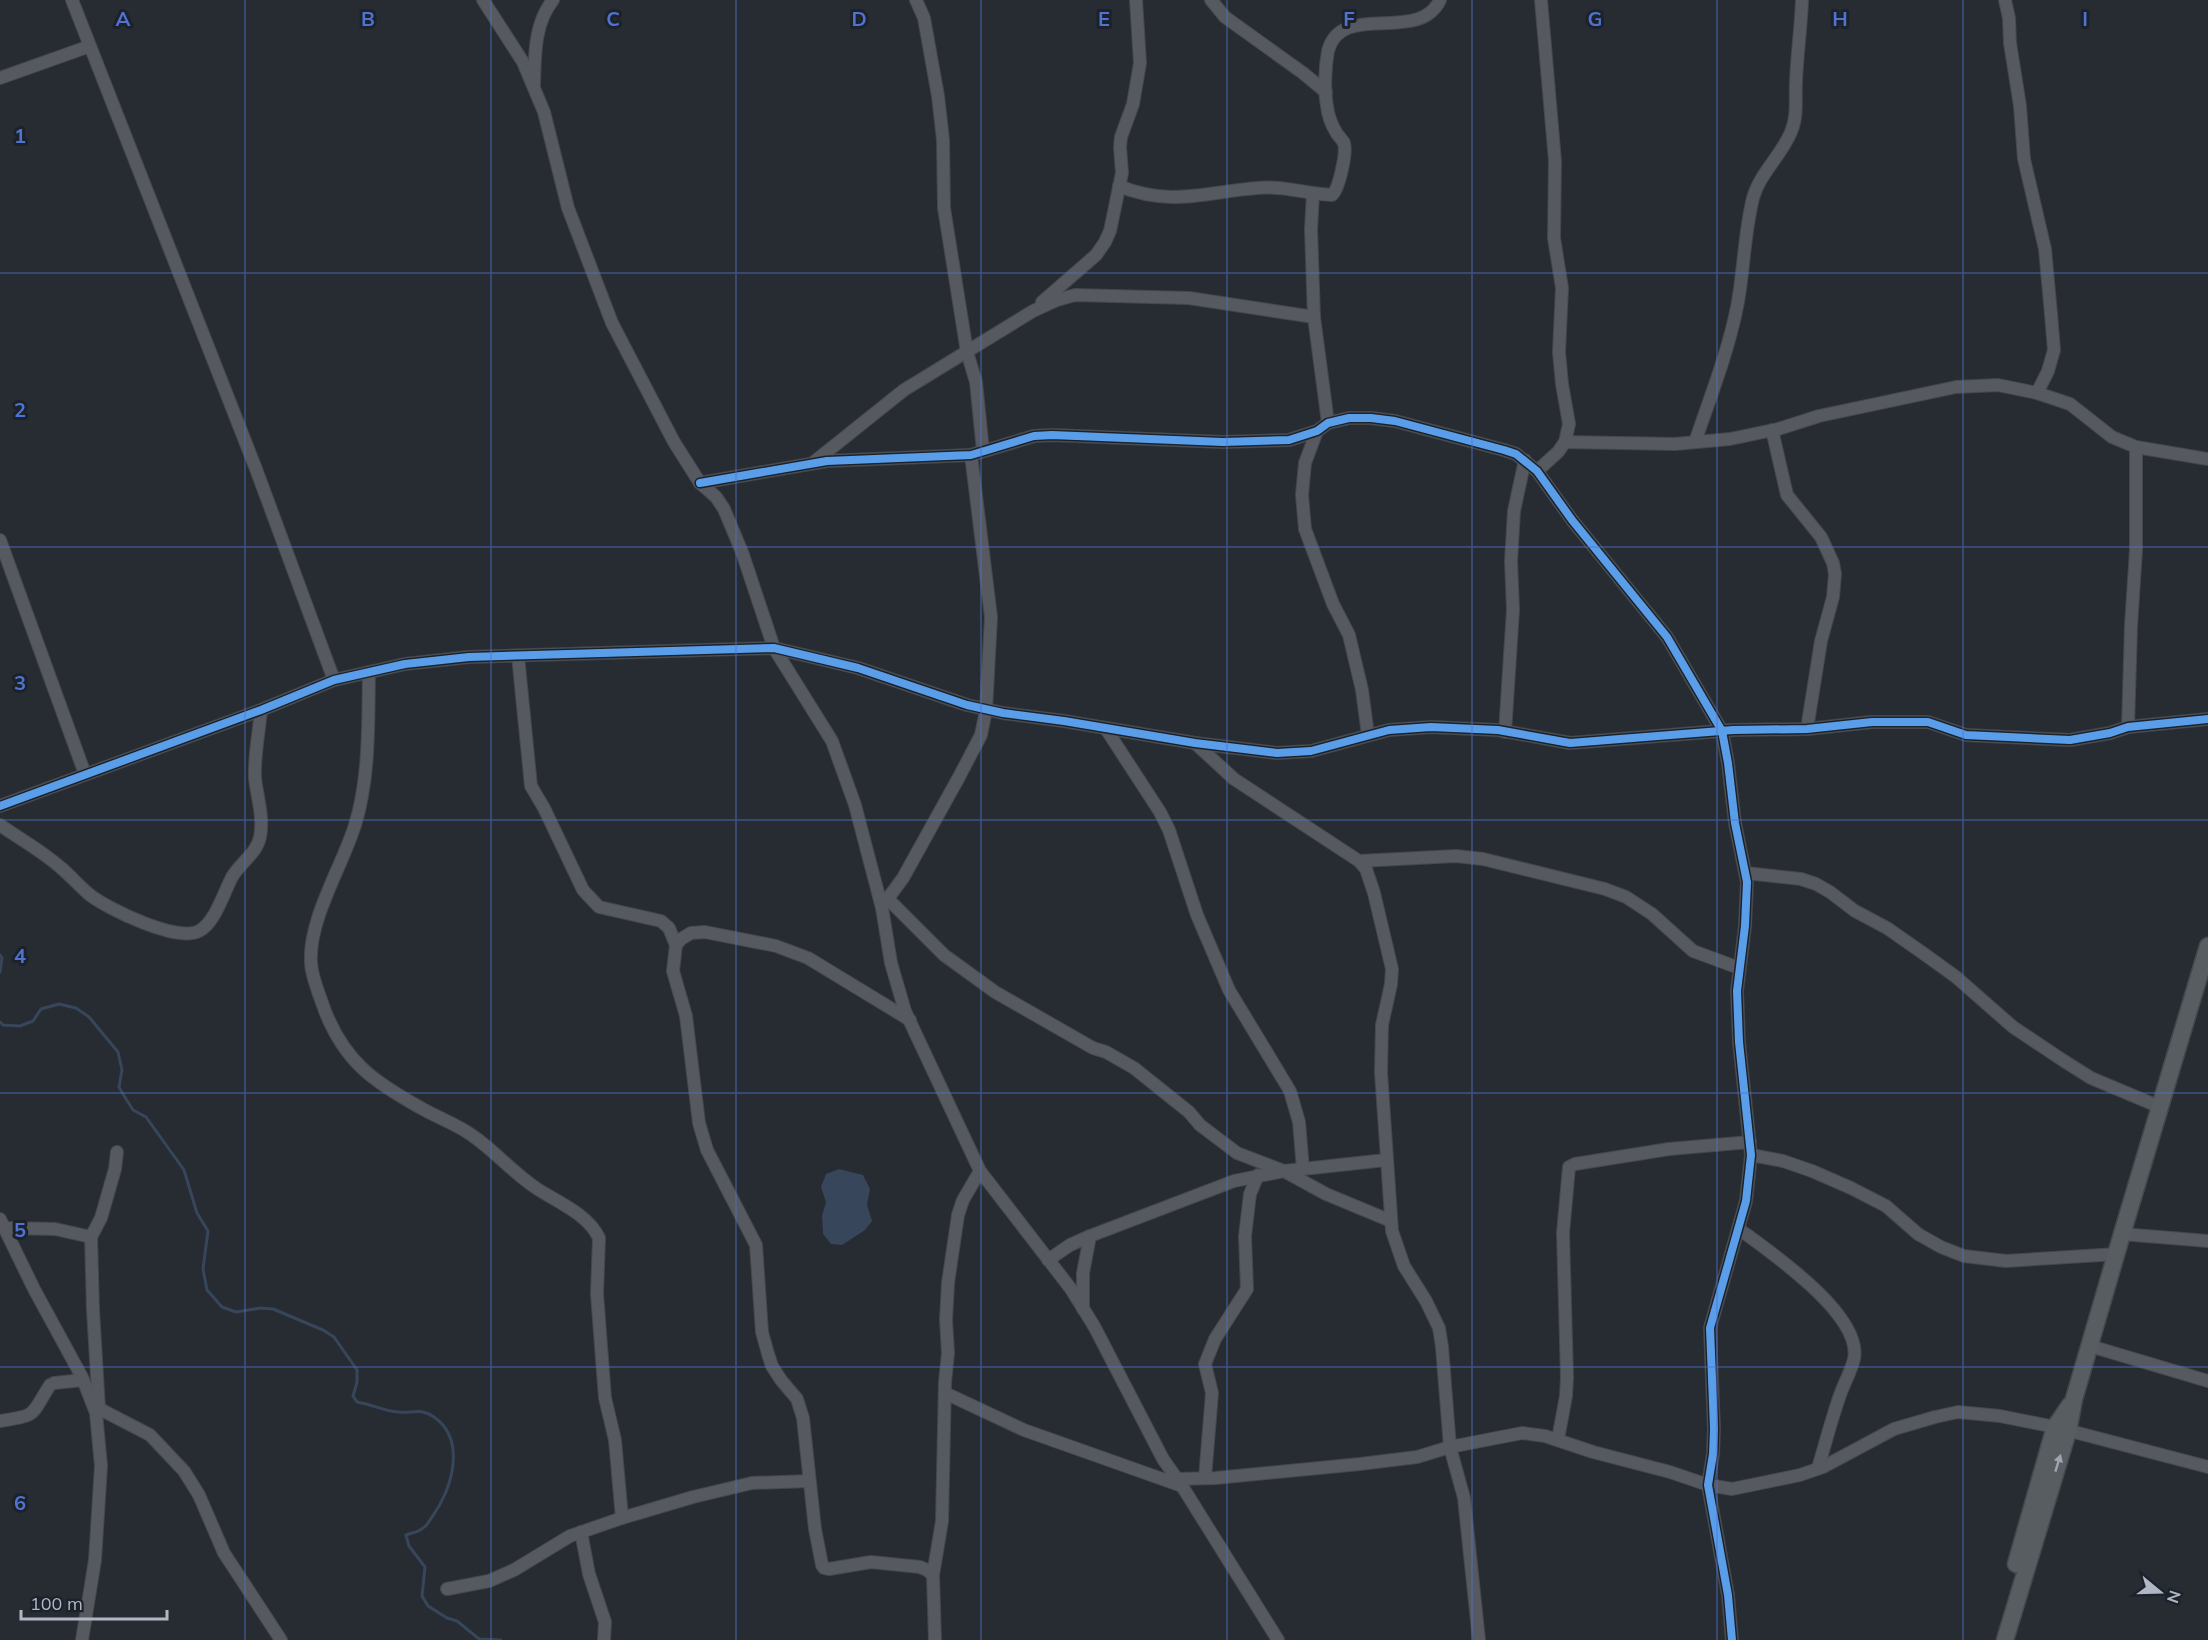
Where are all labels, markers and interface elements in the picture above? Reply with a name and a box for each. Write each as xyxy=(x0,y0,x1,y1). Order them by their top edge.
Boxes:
text: A xyxy=(116,6,131,31)
text: B xyxy=(361,6,375,31)
text: C xyxy=(606,6,620,31)
text: D xyxy=(851,6,867,31)
text: E xyxy=(1098,6,1110,31)
text: F xyxy=(1343,6,1355,31)
text: G xyxy=(1588,6,1602,31)
text: H xyxy=(1832,6,1848,31)
text: I xyxy=(2082,6,2088,31)
text: 1 xyxy=(14,123,26,148)
text: 2 xyxy=(14,397,26,422)
text: 3 xyxy=(14,670,26,695)
text: 4 xyxy=(14,943,26,968)
text: 5 xyxy=(14,1217,26,1242)
one-way arrow xyxy=(2054,1454,2063,1472)
text: 6 xyxy=(14,1490,26,1515)
north arrow xyxy=(2130,1562,2190,1622)
scale bar xyxy=(21,1583,166,1621)
text: N xyxy=(2163,1588,2186,1606)
text: 100 m xyxy=(30,1592,83,1615)

